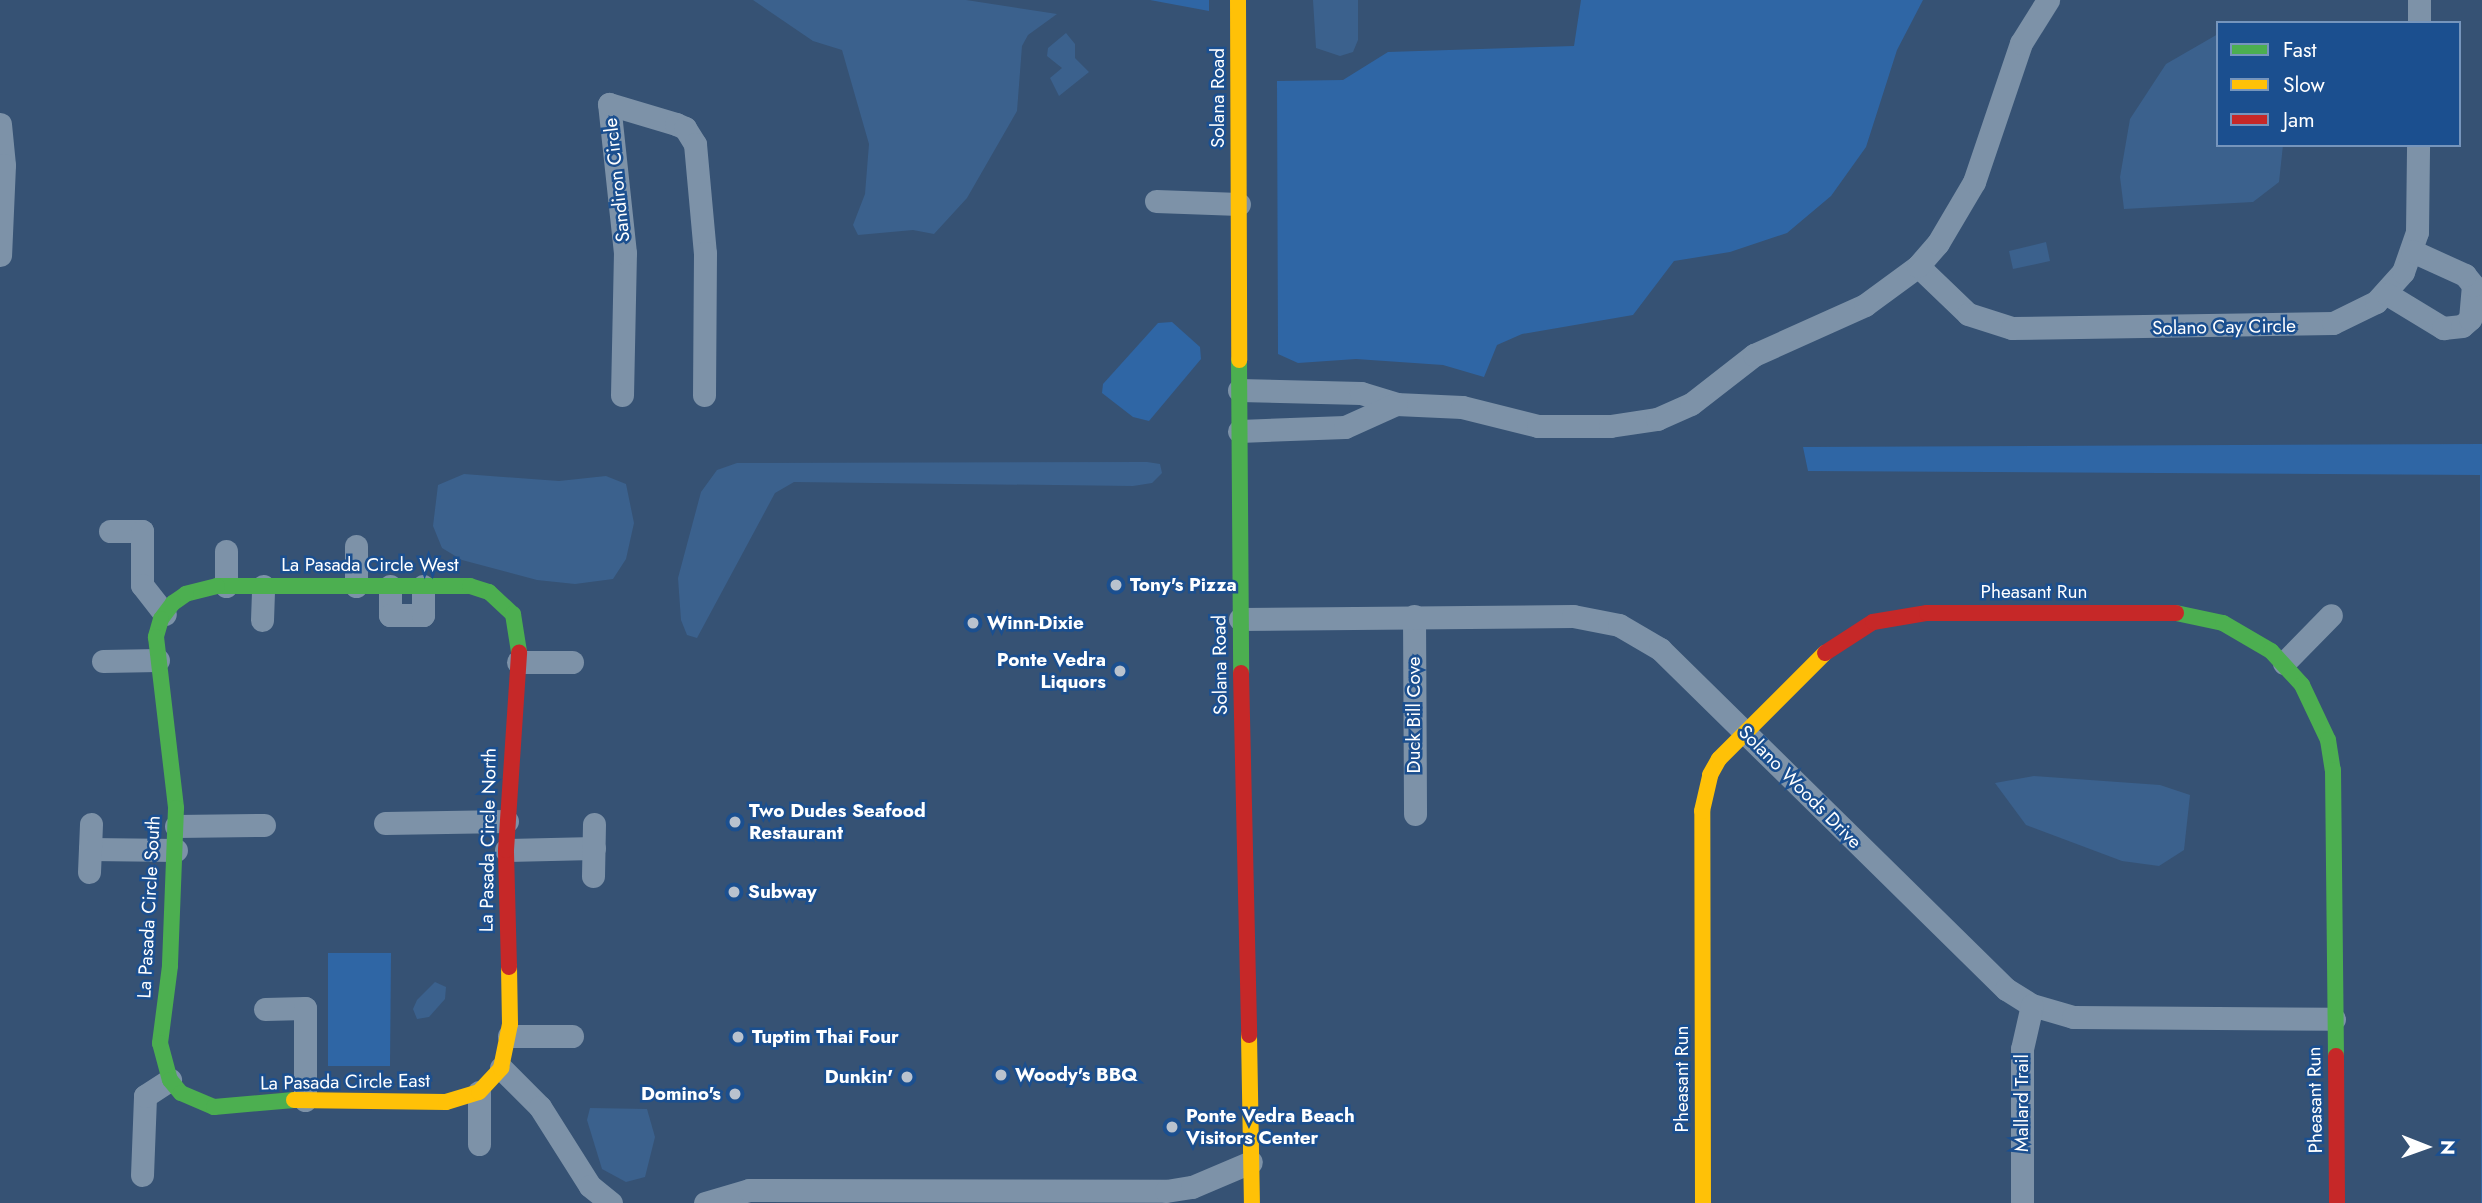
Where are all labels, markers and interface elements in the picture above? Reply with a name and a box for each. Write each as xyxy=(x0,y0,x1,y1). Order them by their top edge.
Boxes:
legend xyxy=(2216,21,2461,147)
text: Fast xyxy=(2283,35,2316,65)
street label: Solana Road xyxy=(1207,48,1229,148)
text: Slow xyxy=(2283,70,2325,100)
text: Jam xyxy=(2283,105,2315,135)
street label: Sandiron Circle xyxy=(599,117,635,243)
street label: Solano Cay Circle xyxy=(2152,314,2296,340)
street label: La Pasada Circle West xyxy=(281,554,459,576)
place label: Tony's Pizza xyxy=(1130,574,1237,596)
marker: Tony's Pizza xyxy=(1108,577,1124,593)
street label: Pheasant Run xyxy=(1981,581,2087,603)
place label: Winn-Dixie xyxy=(987,612,1084,634)
marker: Winn-Dixie xyxy=(965,615,981,631)
street label: Solana Road xyxy=(1208,615,1232,715)
place label: Ponte Vedra Liquors xyxy=(997,649,1106,693)
street label: Duck Bill Cove xyxy=(1403,657,1425,773)
marker: Ponte Vedra Liquors xyxy=(1112,663,1128,679)
street label: Solano Woods Drive xyxy=(1734,721,1866,853)
street label: La Pasada Circle North xyxy=(475,748,501,932)
place label: Two Dudes Seafood Restaurant xyxy=(749,800,926,844)
marker: Two Dudes Seafood Restaurant xyxy=(727,814,743,830)
street label: La Pasada Circle South xyxy=(133,815,165,999)
place label: Subway xyxy=(748,881,817,903)
marker: Subway xyxy=(726,884,742,900)
place label: Tuptim Thai Four xyxy=(752,1026,899,1048)
street label: Pheasant Run xyxy=(1671,1026,1693,1132)
marker: Tuptim Thai Four xyxy=(730,1029,746,1045)
street label: Pheasant Run xyxy=(2303,1046,2327,1154)
street label: Mallard Trail xyxy=(2011,1054,2033,1152)
place label: Woody's BBQ xyxy=(1015,1064,1138,1086)
place label: Dunkin' xyxy=(825,1066,893,1088)
marker: Woody's BBQ xyxy=(993,1067,1009,1083)
street label: La Pasada Circle East xyxy=(260,1069,430,1095)
marker: Dunkin' xyxy=(899,1069,915,1085)
place label: Domino's xyxy=(641,1083,721,1105)
marker: Domino's xyxy=(727,1086,743,1102)
place label: Ponte Vedra Beach Visitors Center xyxy=(1186,1105,1355,1149)
north arrow xyxy=(2391,1112,2461,1182)
marker: Ponte Vedra Beach Visitors Center xyxy=(1164,1119,1180,1135)
text: N xyxy=(2434,1140,2461,1155)

